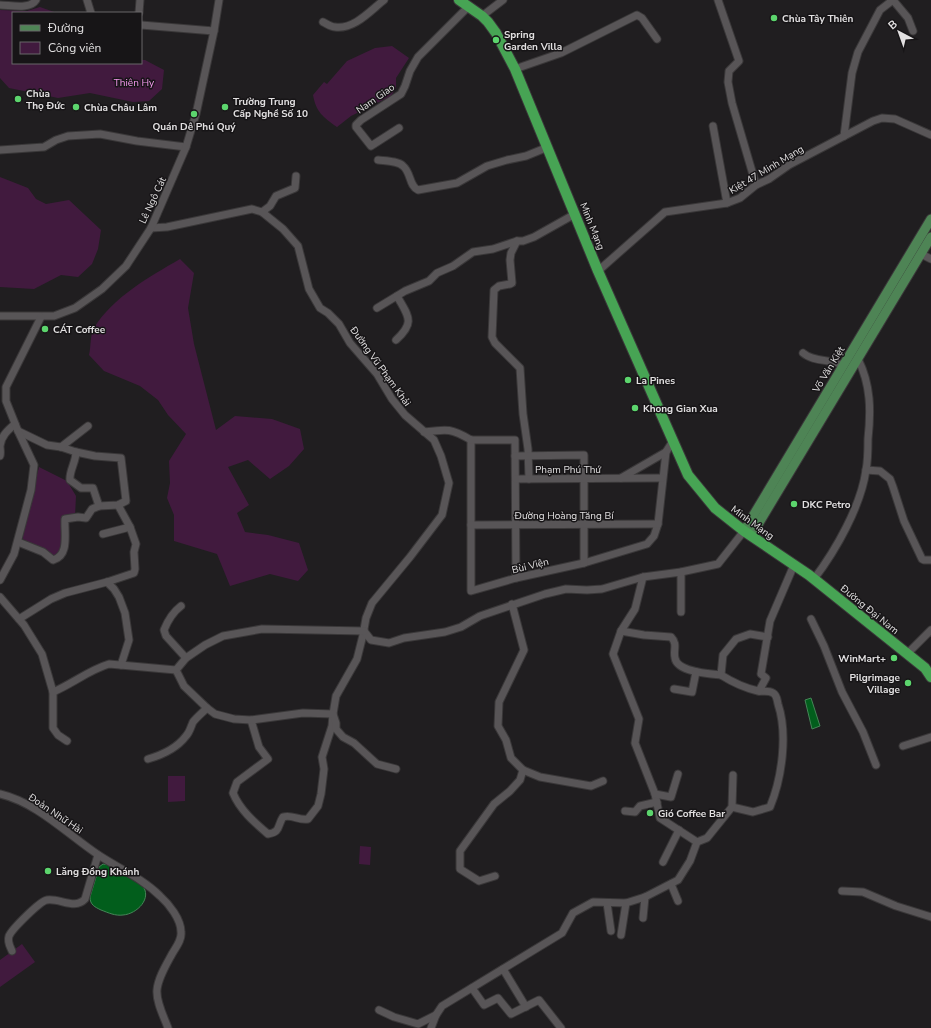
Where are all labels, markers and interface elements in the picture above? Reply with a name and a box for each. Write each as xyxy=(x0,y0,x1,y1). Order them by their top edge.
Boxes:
legend xyxy=(12,12,142,64)
place label: Chùa Tây Thiên xyxy=(782,12,853,26)
north arrow xyxy=(879,12,919,52)
marker: Chùa Tây Thiên xyxy=(769,13,779,23)
text: B xyxy=(885,17,901,33)
text: Đường xyxy=(47,20,84,36)
place label: Spring Garden Villa xyxy=(504,28,562,54)
marker: Spring Garden Villa xyxy=(491,35,501,45)
text: Công viên xyxy=(48,40,101,56)
park label: Thiên Hy xyxy=(114,76,155,90)
street label: Nam Giao xyxy=(353,80,398,117)
place label: Chùa Thọ Đức xyxy=(26,87,65,113)
marker: Chùa Thọ Đức xyxy=(13,94,23,104)
place label: Trường Trung Cấp Nghề Số 10 xyxy=(233,95,308,121)
place label: Chùa Châu Lâm xyxy=(84,101,157,115)
marker: Chùa Châu Lâm xyxy=(71,102,81,112)
marker: Trường Trung Cấp Nghề Số 10 xyxy=(220,102,230,112)
marker: Quán Dê Phú Quý xyxy=(189,109,199,119)
place label: Quán Dê Phú Quý xyxy=(152,120,236,134)
street label: Kiệt 47 Minh Mạng xyxy=(727,142,807,198)
street label: Lê Ngô Cát xyxy=(136,174,170,226)
street label: Minh Mạng xyxy=(576,200,608,252)
place label: CÁT Coffee xyxy=(53,323,106,337)
street label: Đường Vũ Phạm Khải xyxy=(346,323,414,409)
marker: CÁT Coffee xyxy=(40,324,50,334)
street label: Võ Văn Kiệt xyxy=(809,343,848,396)
place label: La Pines xyxy=(636,374,675,388)
marker: La Pines xyxy=(623,375,633,385)
place label: Khong Gian Xua xyxy=(643,402,718,416)
marker: Khong Gian Xua xyxy=(630,403,640,413)
street label: Phạm Phú Thứ xyxy=(535,463,602,477)
place label: DKC Petro xyxy=(802,498,851,512)
marker: DKC Petro xyxy=(789,499,799,509)
street label: Minh Mạng xyxy=(728,502,777,543)
street label: Đường Hoàng Tăng Bí xyxy=(513,509,614,523)
street label: Bùi Viện xyxy=(510,555,550,577)
street label: Đường Đại Nam xyxy=(836,581,902,638)
place label: WinMart+ xyxy=(838,652,886,666)
marker: WinMart+ xyxy=(889,653,899,663)
place label: Pilgrimage Village xyxy=(850,671,901,697)
marker: Pilgrimage Village xyxy=(903,678,913,688)
street label: Đoàn Nhữ Hài xyxy=(25,790,85,837)
place label: Gió Coffee Bar xyxy=(658,807,725,821)
marker: Gió Coffee Bar xyxy=(645,808,655,818)
place label: Lăng Đồng Khánh xyxy=(56,865,139,879)
marker: Lăng Đồng Khánh xyxy=(43,866,53,876)

